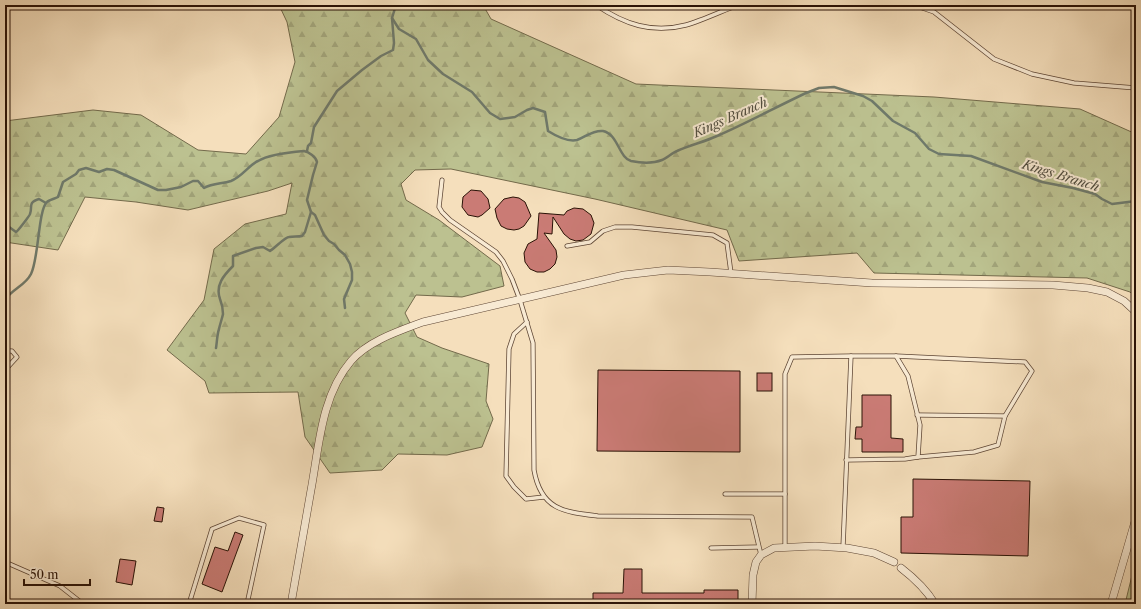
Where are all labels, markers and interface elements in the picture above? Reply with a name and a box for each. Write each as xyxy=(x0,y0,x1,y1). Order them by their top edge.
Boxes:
water label: Kings Branch xyxy=(690,94,770,141)
water label: Kings Branch xyxy=(1020,155,1101,194)
scale bar xyxy=(24,561,90,587)
text: 50 m xyxy=(30,567,59,582)

